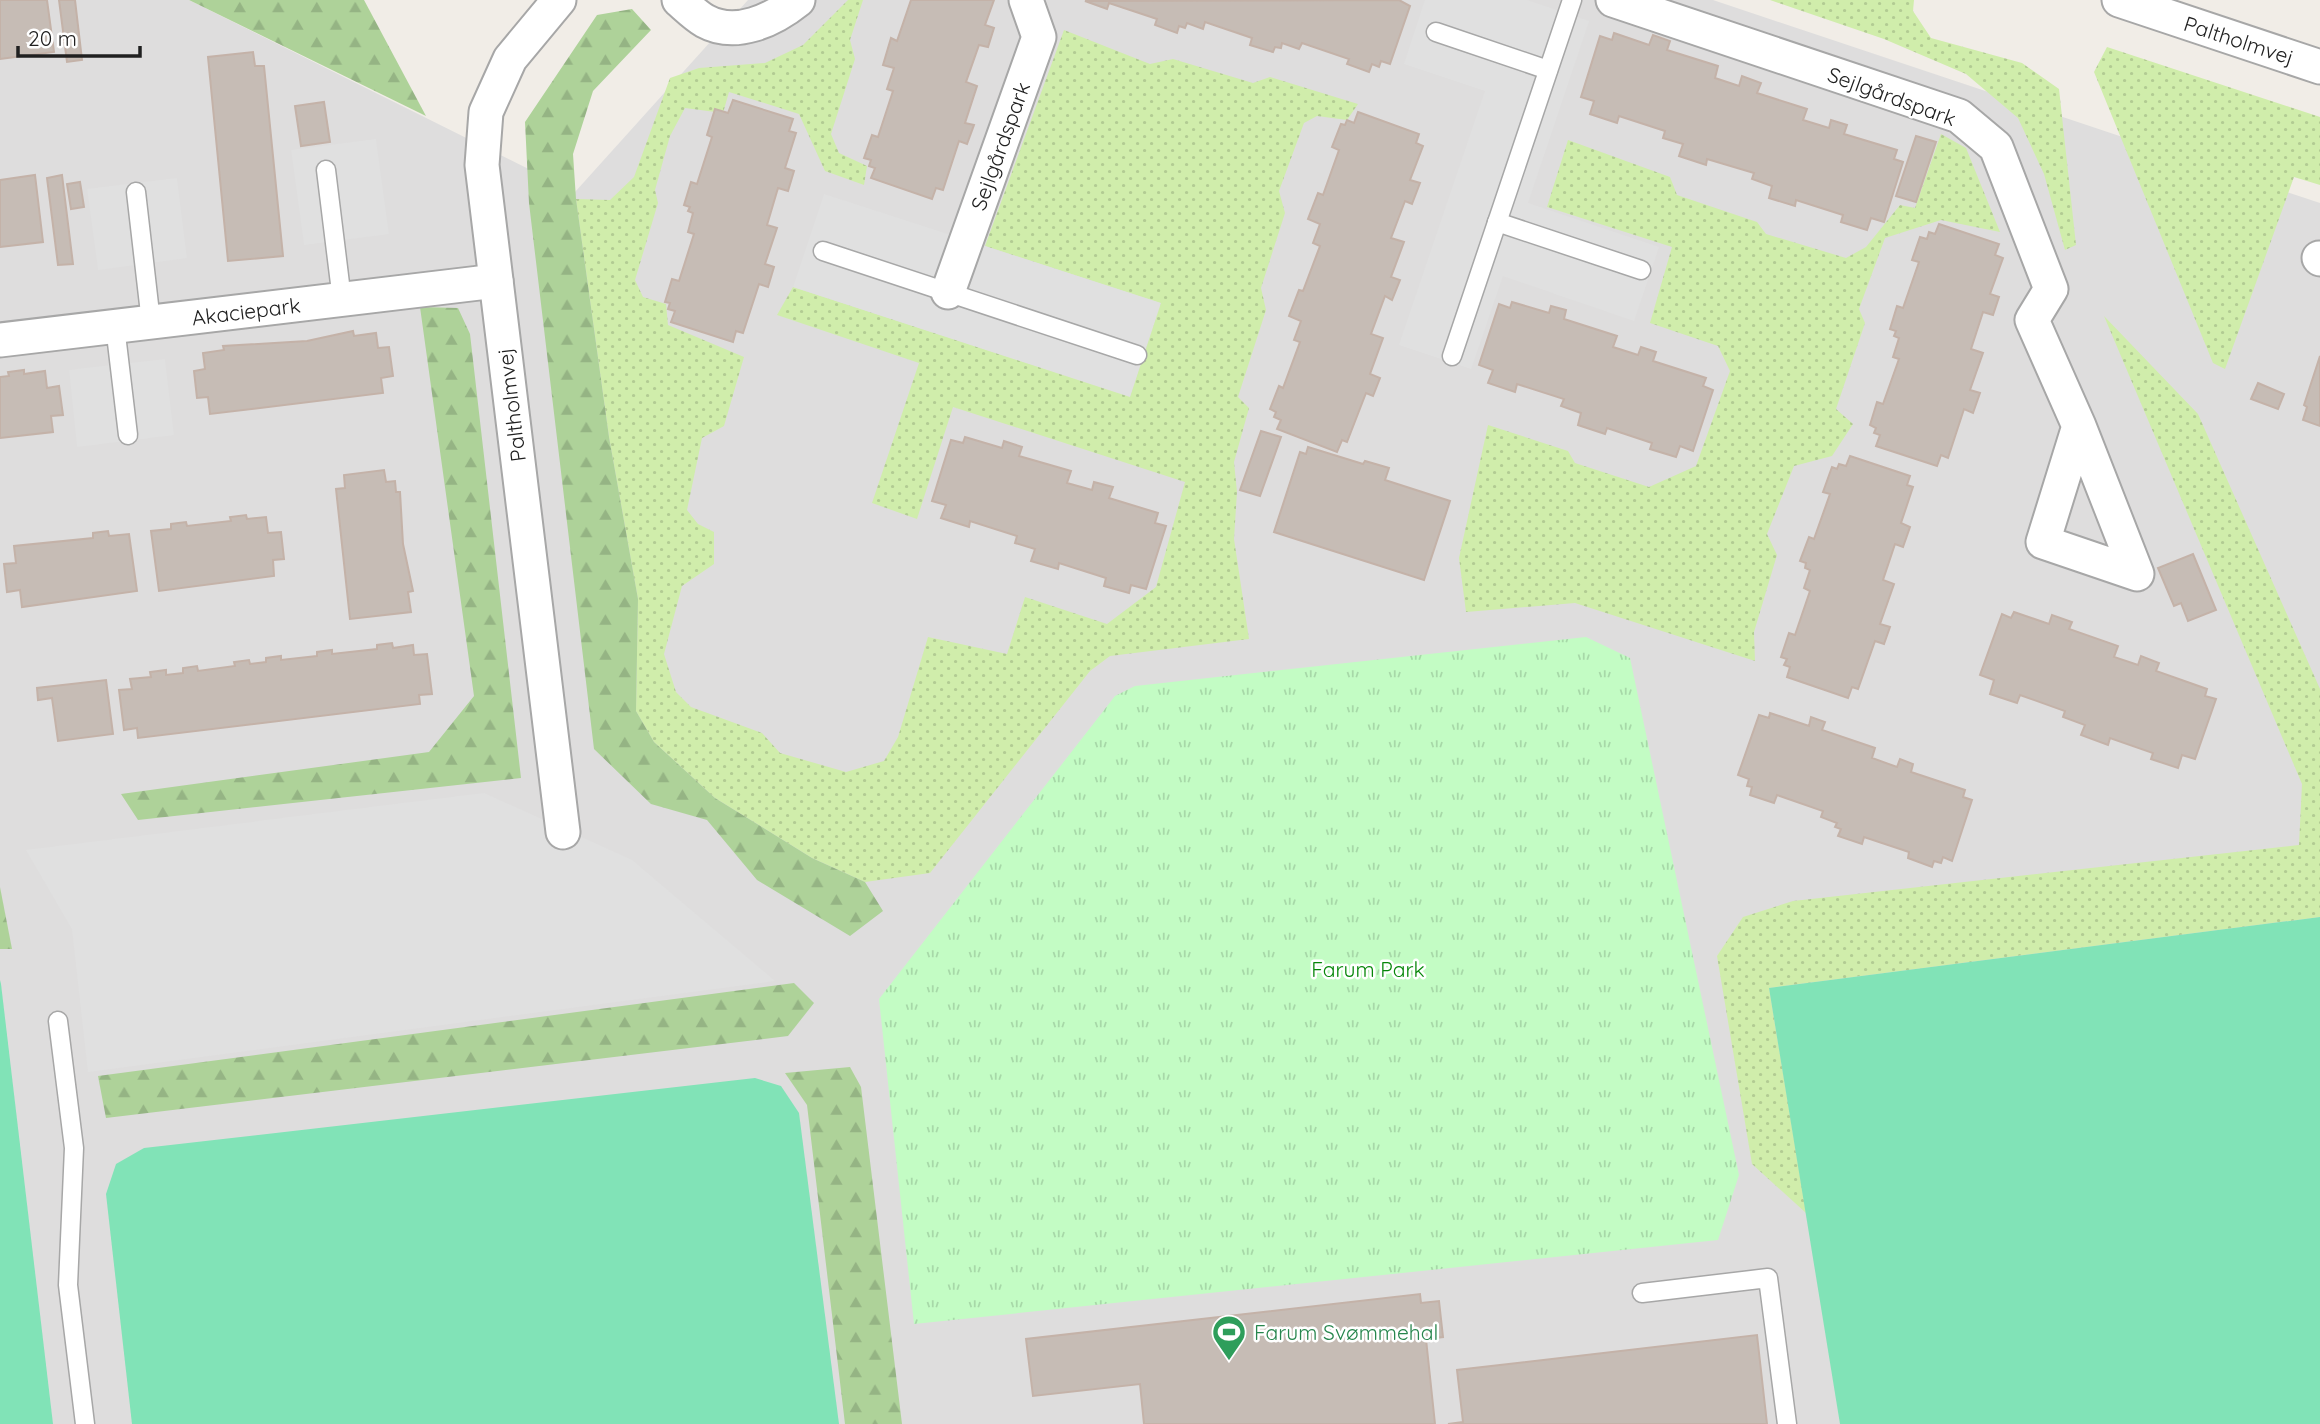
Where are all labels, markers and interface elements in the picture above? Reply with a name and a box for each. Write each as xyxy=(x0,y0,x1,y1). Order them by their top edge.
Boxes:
street label: Paltholmvej xyxy=(2181,10,2297,70)
scale bar xyxy=(18,14,140,58)
text: 20 m xyxy=(28,25,77,51)
street label: Sejlgårdspark xyxy=(1824,61,1960,131)
street label: Sejlgårdspark xyxy=(965,78,1035,214)
street label: Akaciepark xyxy=(190,291,302,331)
street label: Paltholmvej xyxy=(491,347,531,463)
park label: Farum Park xyxy=(1311,956,1425,982)
sports icon: Farum Svømmehal xyxy=(1210,1313,1248,1362)
place label: Farum Svømmehal xyxy=(1254,1319,1438,1345)

